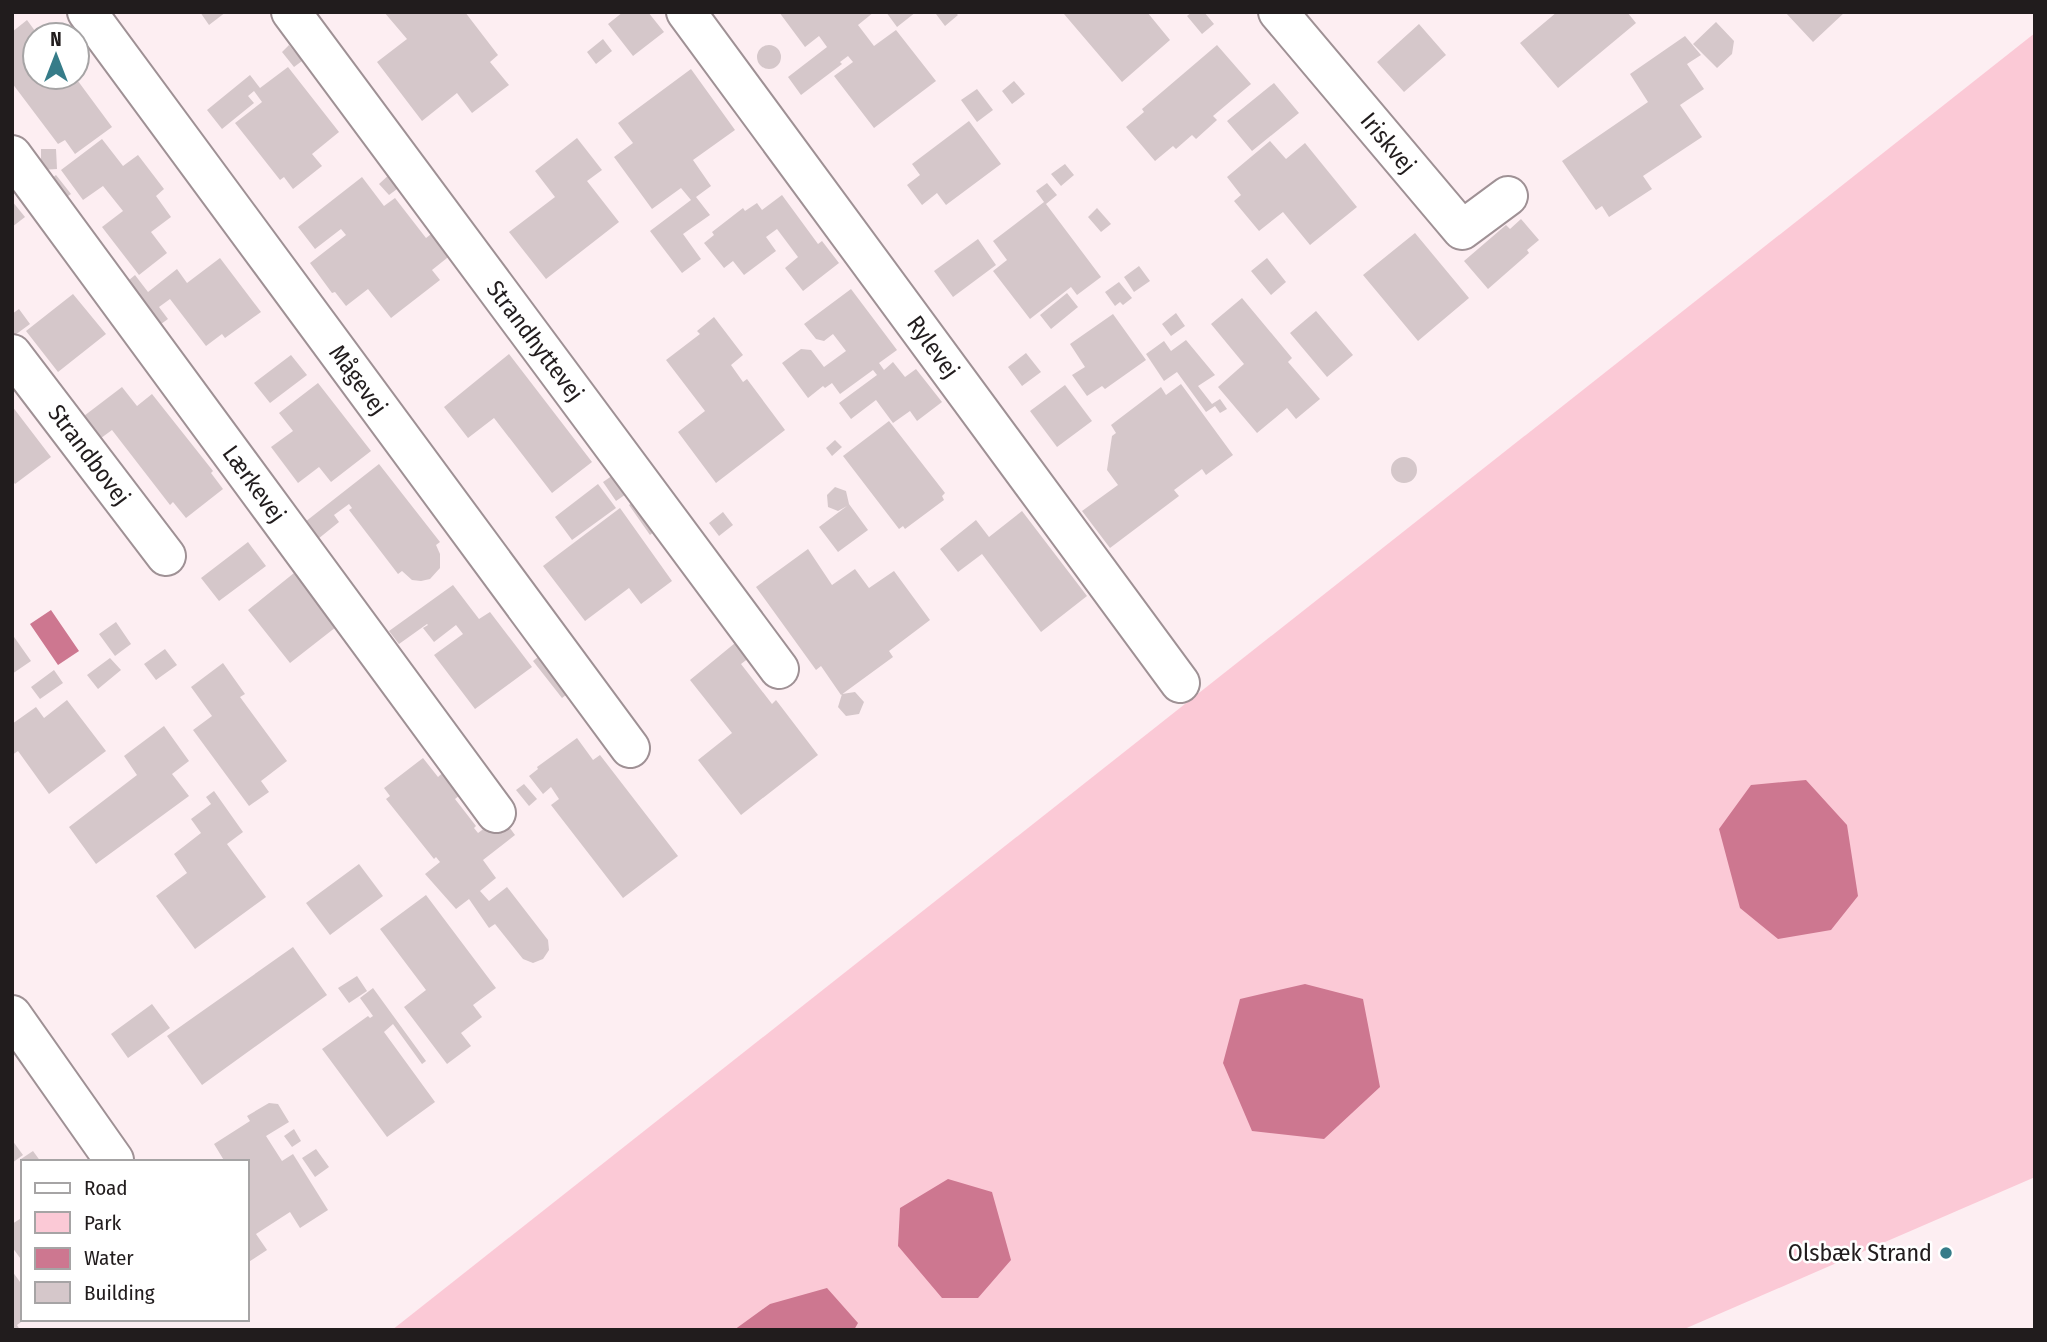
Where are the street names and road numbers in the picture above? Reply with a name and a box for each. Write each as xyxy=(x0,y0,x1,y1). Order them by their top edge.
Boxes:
street label: Iriskvej xyxy=(1355,107,1421,179)
street label: Strandhyttevej xyxy=(481,275,589,407)
street label: Rylevej xyxy=(901,310,965,384)
street label: Mågevej xyxy=(323,340,393,420)
street label: Strandbovej xyxy=(42,399,136,511)
street label: Lærkevej xyxy=(217,440,291,528)

